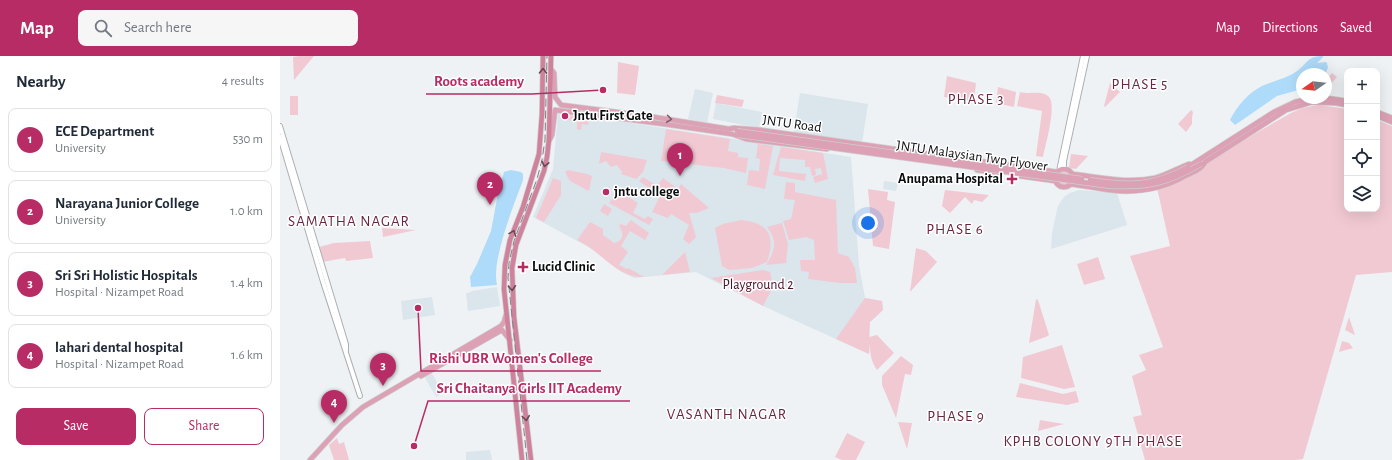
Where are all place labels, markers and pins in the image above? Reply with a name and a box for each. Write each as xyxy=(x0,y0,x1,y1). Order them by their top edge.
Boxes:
callout: Roots academy xyxy=(426,67,532,94)
place label: Jntu First Gate xyxy=(573,109,653,123)
marker: Jntu First Gate xyxy=(560,111,570,121)
pin: 1 xyxy=(667,143,693,176)
pin: 2 xyxy=(477,172,503,205)
place label: Anupama Hospital xyxy=(898,172,1003,186)
marker: Anupama Hospital xyxy=(1006,173,1018,185)
place label: jntu college xyxy=(614,185,680,199)
marker: jntu college xyxy=(601,187,611,197)
place label: Lucid Clinic xyxy=(532,260,596,274)
marker: Lucid Clinic xyxy=(517,261,529,273)
callout: Rishi UBR Women's College xyxy=(421,344,601,371)
pin: 3 xyxy=(370,353,396,386)
callout: Sri Chaitanya Girls IIT Academy xyxy=(428,374,630,401)
pin: 4 xyxy=(321,390,347,423)

